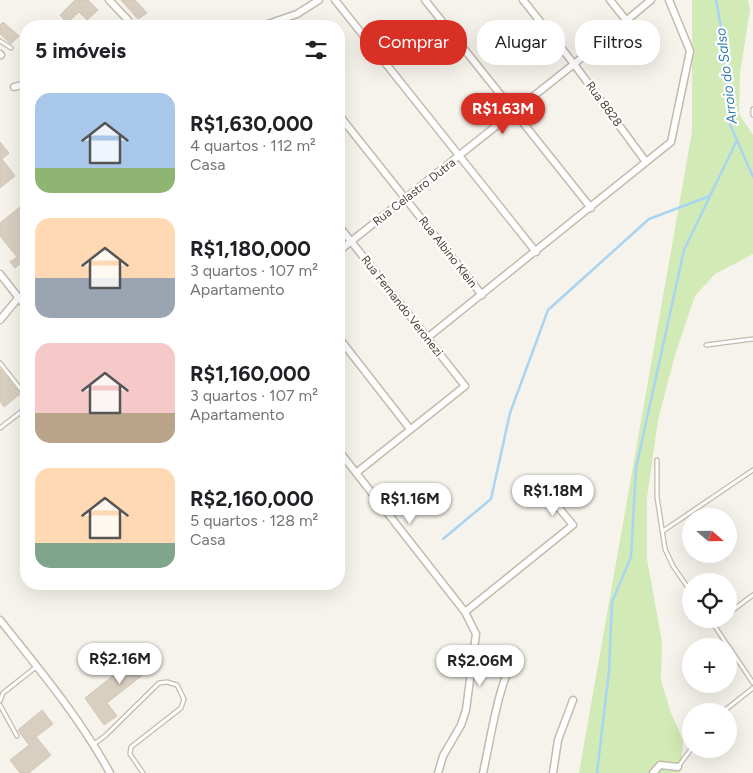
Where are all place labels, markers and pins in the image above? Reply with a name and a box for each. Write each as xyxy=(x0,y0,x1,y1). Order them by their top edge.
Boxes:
pin: R$1.63M xyxy=(457,92,549,135)
pin: R$1.18M xyxy=(507,474,599,517)
pin: R$1.16M xyxy=(364,482,456,525)
pin: R$2.16M xyxy=(74,642,166,685)
pin: R$2.06M xyxy=(434,644,526,687)

